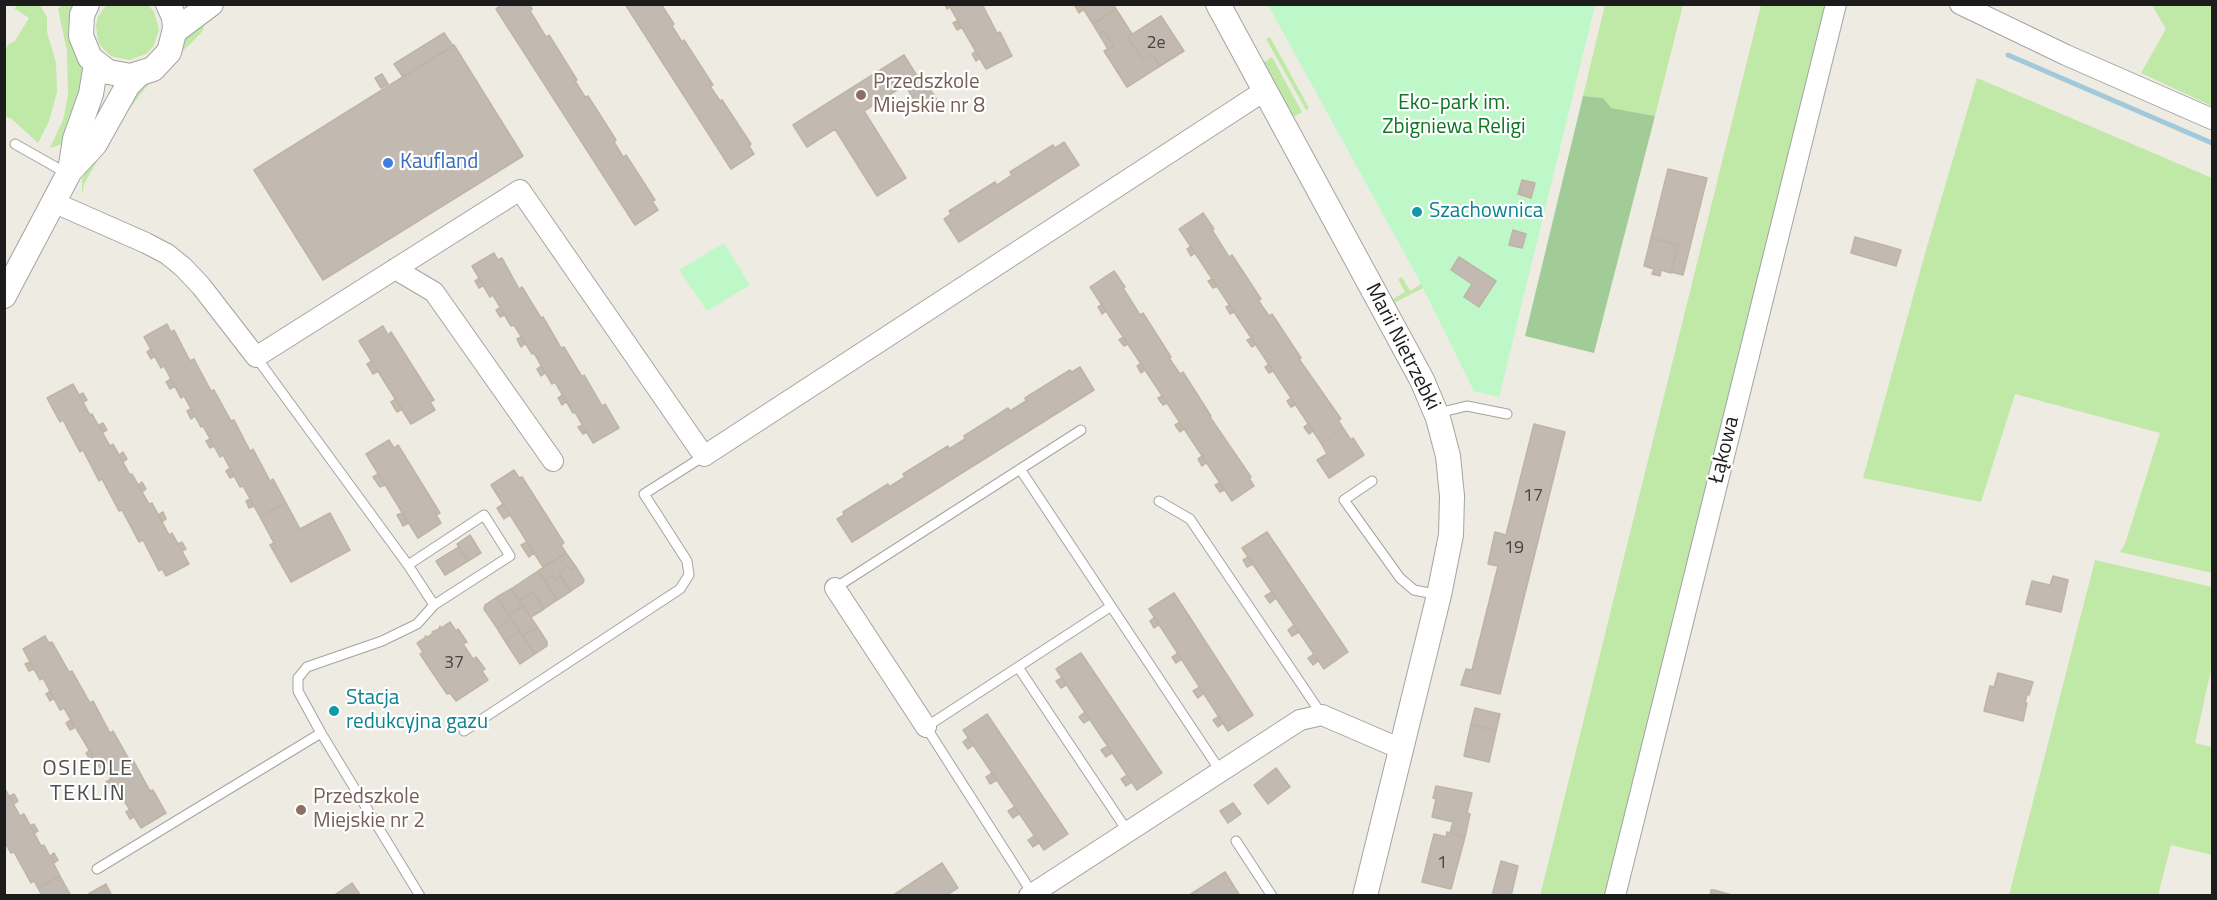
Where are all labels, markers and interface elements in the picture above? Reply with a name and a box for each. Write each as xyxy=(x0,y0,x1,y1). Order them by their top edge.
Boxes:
house number: 2e xyxy=(1146,33,1166,55)
place label: Przedszkole Miejskie nr 8 xyxy=(873,70,985,120)
marker: Przedszkole Miejskie nr 8 xyxy=(854,88,868,102)
park label: Eko-park im. Zbigniewa Religi xyxy=(1382,91,1526,141)
place label: Kaufland xyxy=(400,150,478,176)
marker: Kaufland xyxy=(381,156,395,170)
place label: Szachownica xyxy=(1429,199,1543,225)
marker: Szachownica xyxy=(1410,205,1424,219)
street label: Marii Nietrzebki xyxy=(1359,279,1445,415)
street label: Łąkowa xyxy=(1705,414,1745,486)
house number: 17 xyxy=(1523,486,1543,508)
house number: 19 xyxy=(1504,538,1524,560)
house number: 37 xyxy=(444,653,464,675)
place label: Stacja redukcyjna gazu xyxy=(346,686,488,736)
marker: Stacja redukcyjna gazu xyxy=(327,704,341,718)
district label: OSIEDLE TEKLIN xyxy=(42,757,134,808)
place label: Przedszkole Miejskie nr 2 xyxy=(313,785,425,835)
marker: Przedszkole Miejskie nr 2 xyxy=(294,803,308,817)
house number: 1 xyxy=(1437,853,1447,875)

